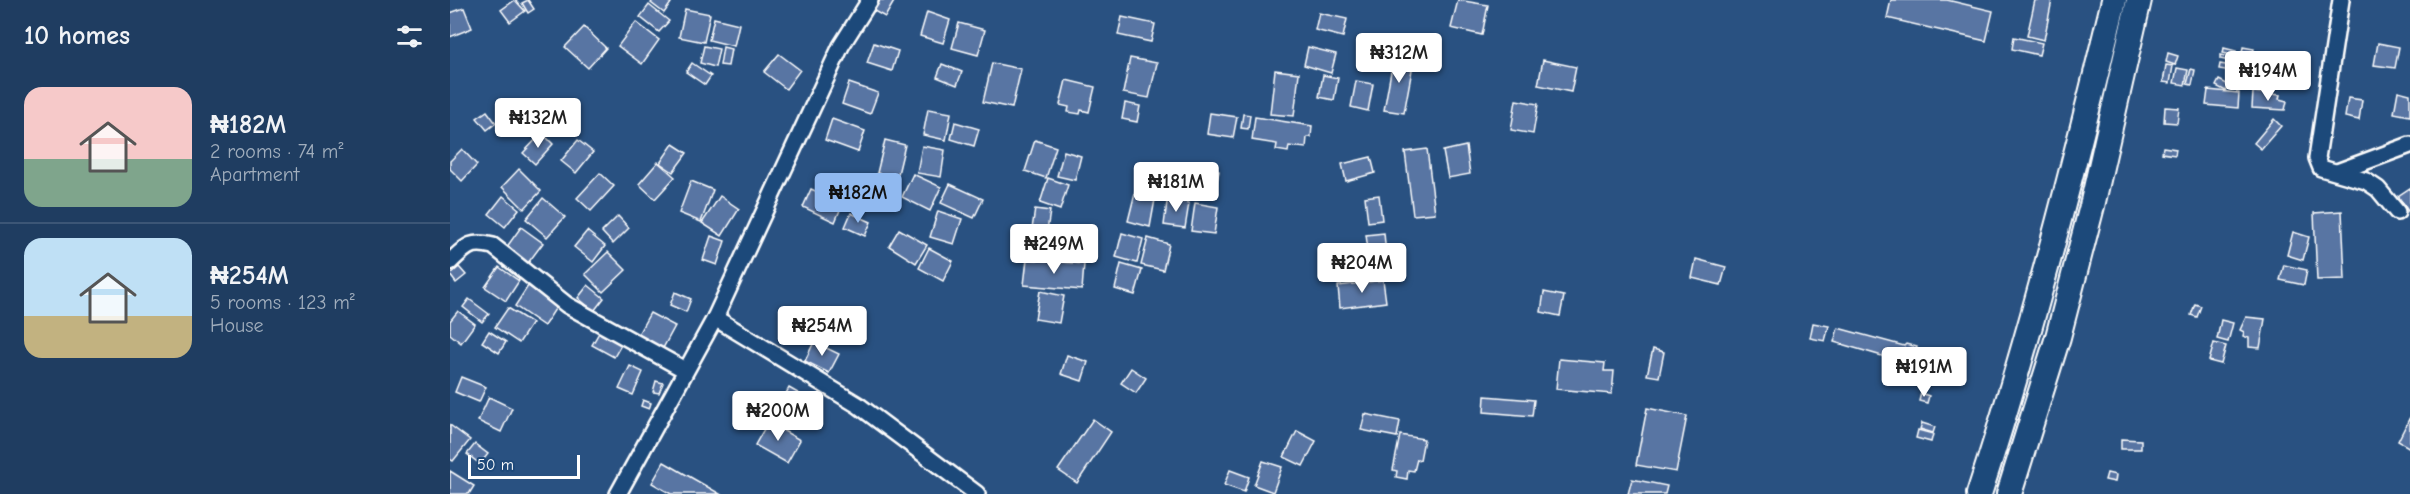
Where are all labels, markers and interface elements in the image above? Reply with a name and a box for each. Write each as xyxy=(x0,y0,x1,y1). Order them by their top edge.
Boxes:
icon: filters xyxy=(393,20,426,53)
text: 10 homes xyxy=(24,21,130,51)
pin: ₦312M xyxy=(1357,33,1441,84)
text: ₦312M xyxy=(1370,41,1428,64)
pin: ₦194M xyxy=(2226,51,2310,102)
text: ₦194M xyxy=(2239,59,2297,82)
pin: ₦132M xyxy=(496,98,580,149)
text: ₦132M xyxy=(509,106,567,129)
text: ₦182M xyxy=(210,110,286,140)
icon: home xyxy=(72,111,144,183)
text: 2 rooms · 74 m² xyxy=(210,140,343,163)
pin: ₦181M xyxy=(1134,162,1218,213)
text: Apartment xyxy=(210,163,300,186)
text: ₦181M xyxy=(1148,170,1204,193)
pin: ₦182M xyxy=(816,173,900,224)
text: ₦182M xyxy=(829,181,887,204)
pin: ₦249M xyxy=(1012,224,1096,275)
text: ₦249M xyxy=(1024,232,1084,255)
pin: ₦204M xyxy=(1320,243,1404,294)
text: ₦204M xyxy=(1331,251,1393,274)
text: ₦254M xyxy=(210,261,289,291)
icon: home xyxy=(72,262,144,334)
text: 5 rooms · 123 m² xyxy=(210,291,355,314)
pin: ₦254M xyxy=(780,306,864,357)
text: House xyxy=(210,314,264,337)
text: ₦254M xyxy=(792,314,852,337)
pin: ₦191M xyxy=(1882,347,1966,398)
text: ₦191M xyxy=(1896,355,1952,378)
pin: ₦200M xyxy=(736,391,820,442)
text: ₦200M xyxy=(746,399,810,422)
scale bar xyxy=(468,452,580,480)
text: 50 m xyxy=(477,456,514,474)

